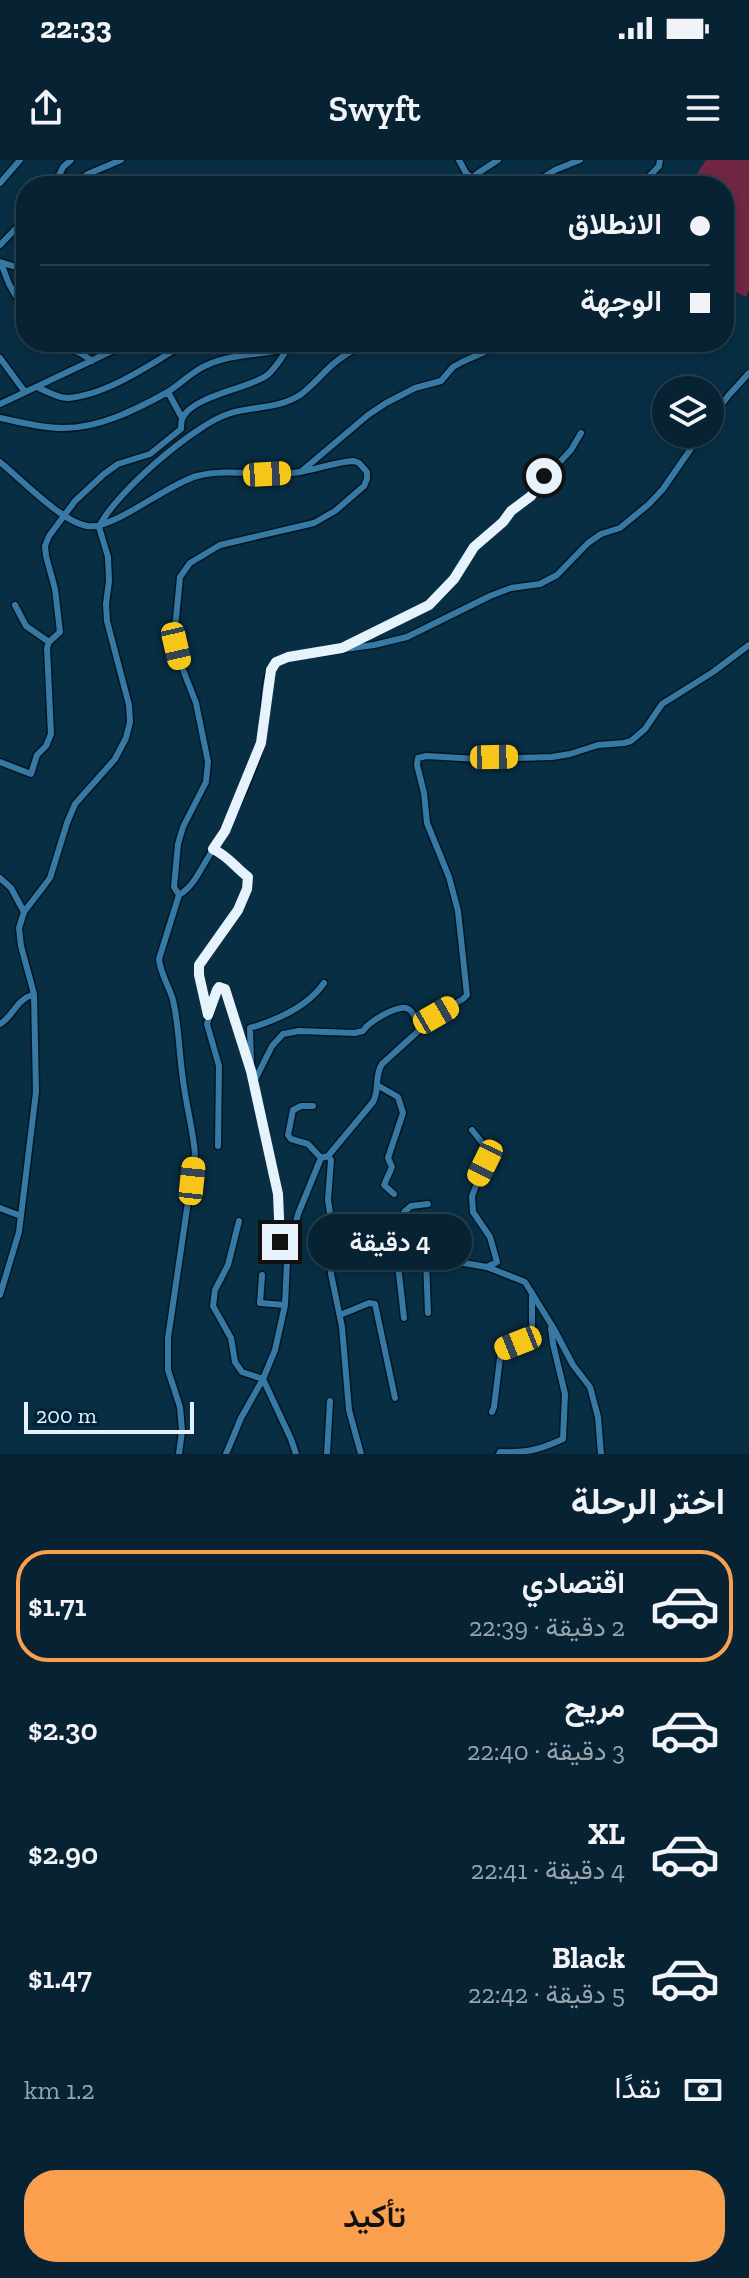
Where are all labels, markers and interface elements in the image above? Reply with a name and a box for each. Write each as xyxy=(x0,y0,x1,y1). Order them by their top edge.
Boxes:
text: 22:33 xyxy=(40,10,112,46)
icon: share xyxy=(24,86,68,130)
icon: menu xyxy=(681,86,725,130)
text: Swyft xyxy=(329,87,420,130)
text: الانطلاق xyxy=(568,206,662,242)
text: الوجهة xyxy=(580,283,662,319)
map controls xyxy=(652,376,724,448)
button: layers xyxy=(652,376,724,448)
route start xyxy=(526,458,562,494)
car xyxy=(242,461,292,487)
car xyxy=(159,620,193,672)
car xyxy=(470,745,518,769)
car xyxy=(409,993,463,1037)
car xyxy=(464,1136,506,1190)
car xyxy=(178,1156,206,1206)
callout: 4 دقيقة xyxy=(308,1214,472,1270)
route end xyxy=(262,1224,298,1260)
text: 4 دقيقة xyxy=(350,1226,430,1258)
car xyxy=(491,1323,545,1363)
scale bar xyxy=(24,1398,194,1434)
text: 200 m xyxy=(36,1402,97,1429)
text: اختر الرحلة xyxy=(571,1480,725,1523)
text: اقتصادي xyxy=(522,1565,625,1601)
icon: car xyxy=(649,1570,721,1642)
text: $1.71 xyxy=(28,1588,87,1624)
text: 2 دقيقة · 22:39 xyxy=(469,1611,625,1643)
text: مريح xyxy=(565,1689,625,1725)
icon: car xyxy=(649,1694,721,1766)
text: $2.30 xyxy=(28,1712,98,1748)
text: 3 دقيقة · 22:40 xyxy=(467,1735,625,1767)
text: XL xyxy=(588,1816,625,1852)
icon: car xyxy=(649,1818,721,1890)
text: $2.90 xyxy=(28,1836,98,1872)
text: 4 دقيقة · 22:41 xyxy=(471,1854,625,1886)
text: Black xyxy=(552,1940,625,1976)
icon: car xyxy=(649,1942,721,2014)
text: $1.47 xyxy=(28,1960,92,1996)
text: 5 دقيقة · 22:42 xyxy=(468,1978,625,2010)
icon: cash xyxy=(681,2068,725,2112)
text: نقدًا xyxy=(615,2070,661,2106)
text: 1.2 km xyxy=(24,2074,95,2106)
button: تأكيد xyxy=(24,2170,725,2262)

